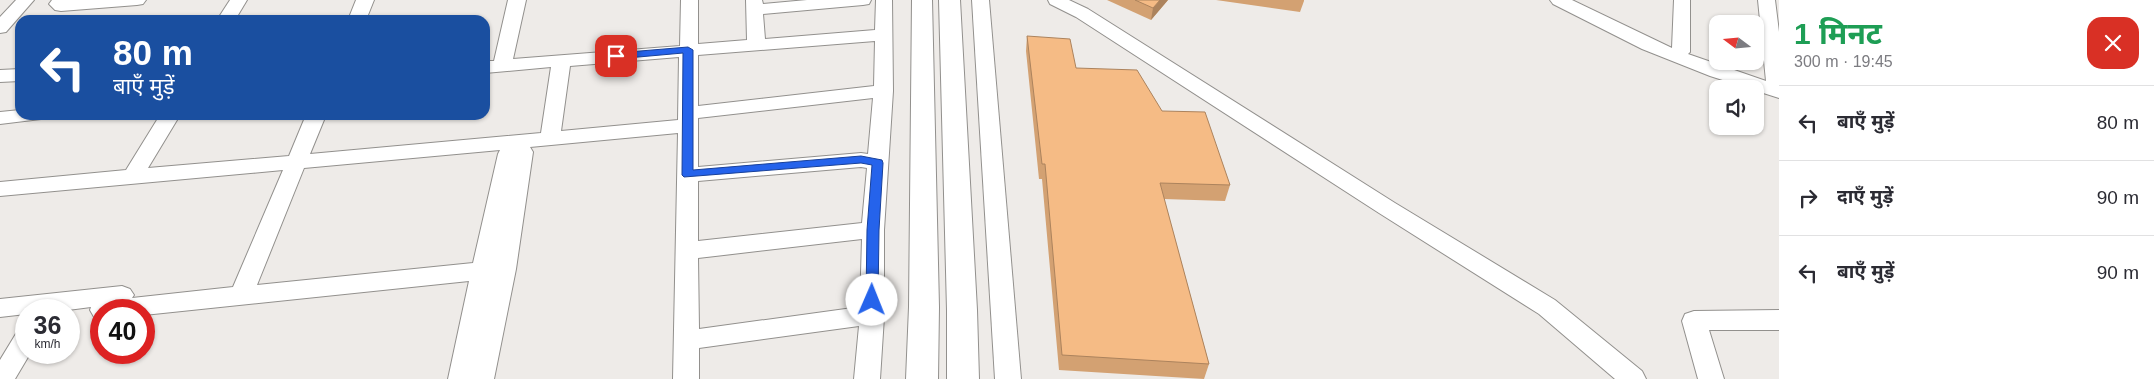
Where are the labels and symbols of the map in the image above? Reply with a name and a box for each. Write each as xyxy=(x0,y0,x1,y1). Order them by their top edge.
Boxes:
north arrow xyxy=(1709,15,1764,70)
pin xyxy=(595,35,637,77)
position arrow xyxy=(845,273,897,325)
speed limit sign: 40 xyxy=(90,299,155,364)

